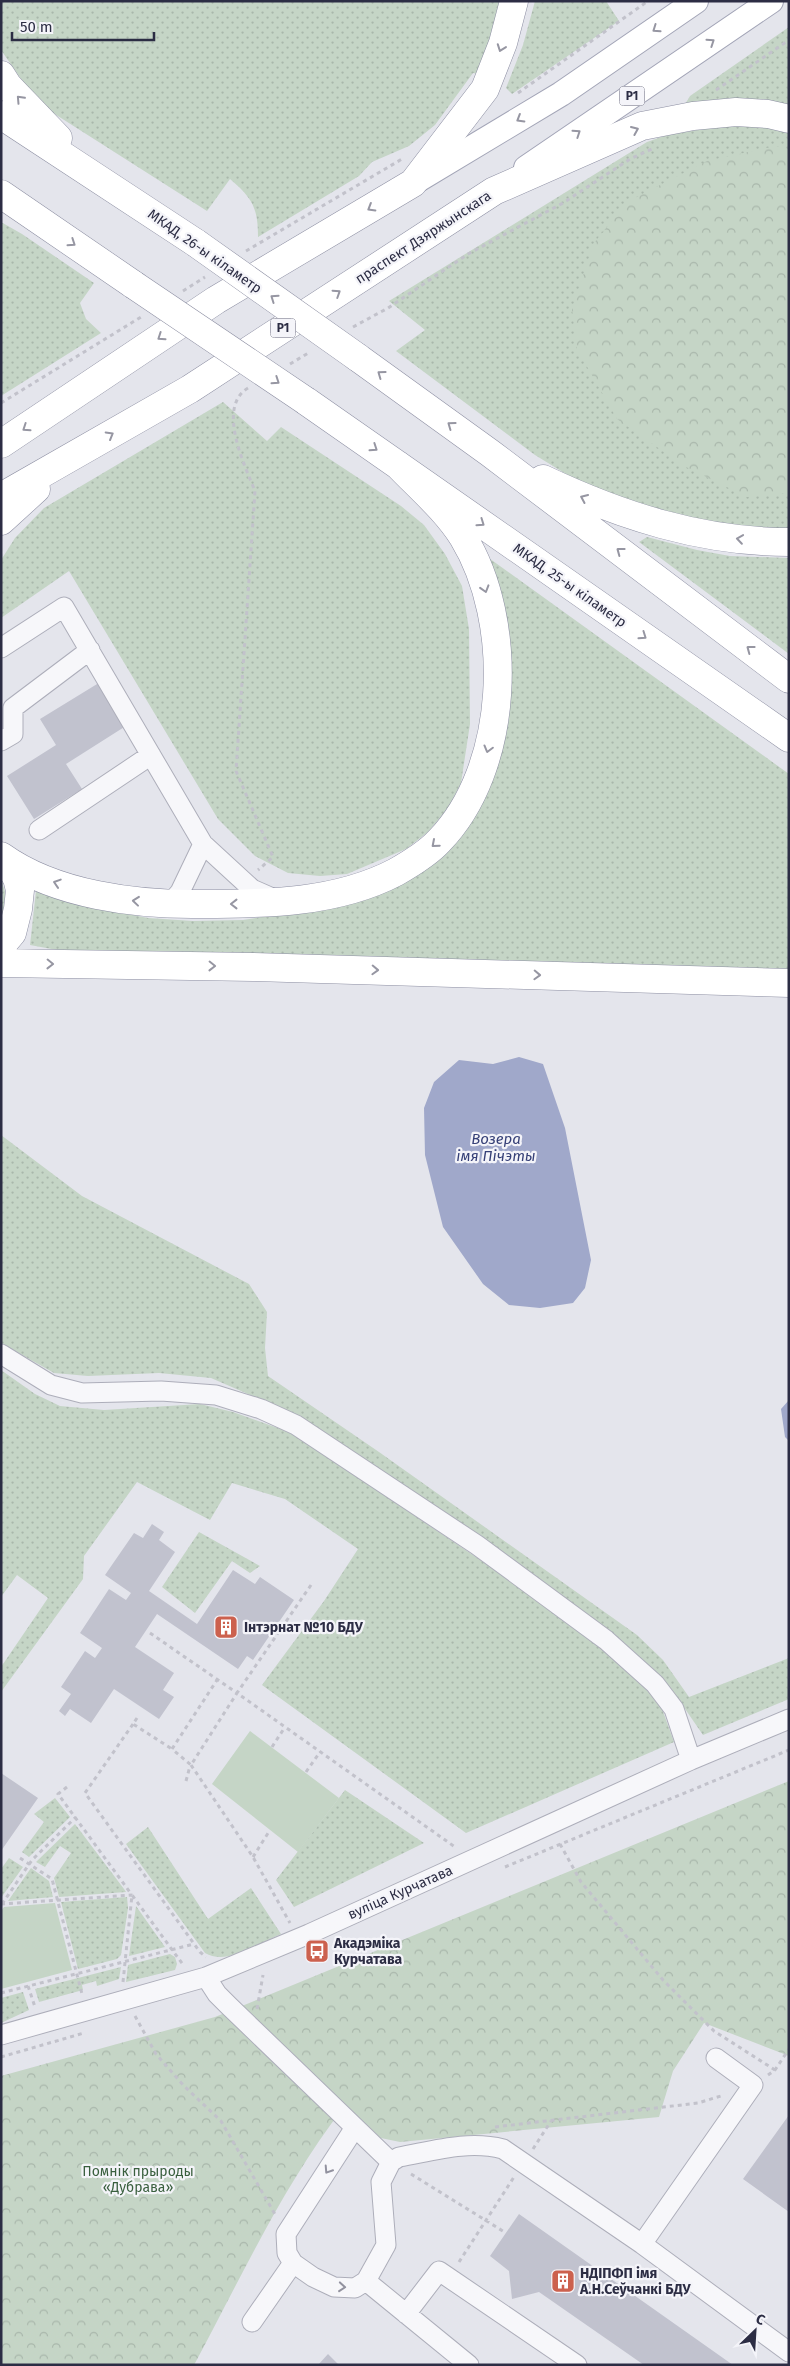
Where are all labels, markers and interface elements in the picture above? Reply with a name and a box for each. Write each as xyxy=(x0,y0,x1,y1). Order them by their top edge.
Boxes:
scale bar xyxy=(12,10,155,42)
text: 50 m xyxy=(20,18,53,36)
one-way arrow xyxy=(652,23,661,32)
one-way arrow xyxy=(706,39,715,48)
one-way arrow xyxy=(497,43,507,52)
road number: Р1 xyxy=(620,86,644,105)
one-way arrow xyxy=(17,96,26,105)
one-way arrow xyxy=(517,112,526,122)
one-way arrow xyxy=(630,125,639,136)
one-way arrow xyxy=(572,130,581,140)
street label: праспект Дзяржынскага xyxy=(352,187,494,288)
one-way arrow xyxy=(368,201,377,211)
street label: МКАД, 26-ы кіламетр xyxy=(145,206,265,297)
one-way arrow xyxy=(66,237,76,246)
one-way arrow xyxy=(331,290,340,299)
one-way arrow xyxy=(270,295,280,304)
road number: Р1 xyxy=(270,318,296,338)
one-way arrow xyxy=(158,331,167,340)
one-way arrow xyxy=(377,371,387,380)
one-way arrow xyxy=(271,374,280,384)
one-way arrow xyxy=(23,421,32,431)
one-way arrow xyxy=(447,422,457,431)
one-way arrow xyxy=(105,432,114,442)
one-way arrow xyxy=(368,442,378,451)
one-way arrow xyxy=(580,493,589,504)
one-way arrow xyxy=(475,517,485,526)
one-way arrow xyxy=(736,535,744,545)
street label: МКАД, 25-ы кіламетр xyxy=(510,540,630,631)
one-way arrow xyxy=(617,549,626,557)
one-way arrow xyxy=(480,584,490,592)
one-way arrow xyxy=(637,630,647,639)
one-way arrow xyxy=(747,647,756,655)
one-way arrow xyxy=(483,745,494,754)
one-way arrow xyxy=(431,839,440,848)
one-way arrow xyxy=(53,879,62,889)
one-way arrow xyxy=(132,896,140,907)
one-way arrow xyxy=(230,899,238,909)
one-way arrow xyxy=(46,959,54,969)
one-way arrow xyxy=(209,961,217,971)
one-way arrow xyxy=(372,965,379,975)
one-way arrow xyxy=(534,970,542,980)
water label: Возера імя Пічэты xyxy=(456,1130,536,1165)
building icon: Інтэрнат №10 БДУ xyxy=(213,1614,239,1640)
place label: Інтэрнат №10 БДУ xyxy=(244,1619,364,1636)
street label: вуліца Курчатава xyxy=(345,1862,455,1923)
place label: Акадэміка Курчатава xyxy=(333,1935,403,1968)
bus stop icon: Акадэміка Курчатава xyxy=(304,1938,330,1964)
park label: Помнік прыроды «Дубрава» xyxy=(82,2163,194,2196)
one-way arrow xyxy=(324,2165,334,2174)
place label: НДІПФП імя А.Н.Сеўчанкі БДУ xyxy=(579,2265,691,2298)
building icon: НДІПФП імя А.Н.Сеўчанкі БДУ xyxy=(550,2268,576,2294)
one-way arrow xyxy=(338,2281,346,2292)
north arrow xyxy=(730,2306,780,2356)
text: С xyxy=(753,2310,768,2329)

